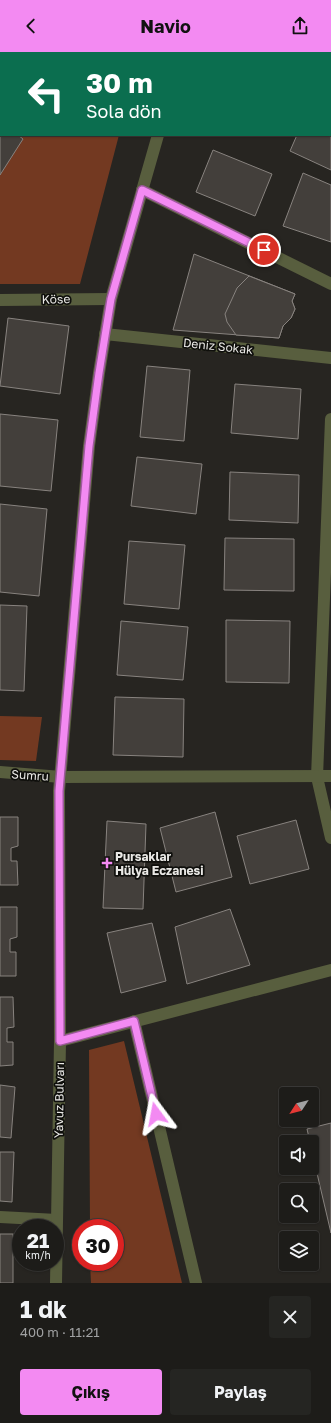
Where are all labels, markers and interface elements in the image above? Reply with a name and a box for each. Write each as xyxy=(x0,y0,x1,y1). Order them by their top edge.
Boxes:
icon: back xyxy=(20,15,42,37)
text: Navio xyxy=(140,15,191,37)
icon: share xyxy=(289,15,311,37)
text: 30 m xyxy=(86,66,153,99)
icon: left xyxy=(20,68,72,120)
text: Sola dön xyxy=(86,100,162,122)
pin xyxy=(247,233,281,267)
icon: arrive xyxy=(253,239,275,261)
street label: Köse xyxy=(42,291,70,307)
street label: Deniz Sokak xyxy=(182,335,254,357)
street label: Sumru xyxy=(11,766,49,784)
place label: Pursaklar Hülya Eczanesi xyxy=(115,849,204,878)
marker: Pursaklar Hülya Eczanesi xyxy=(102,858,112,868)
street label: Yavuz Bulvarı xyxy=(51,1062,67,1138)
north arrow xyxy=(279,1087,319,1127)
map controls xyxy=(279,1087,319,1271)
position arrow xyxy=(135,1093,177,1135)
button: sound xyxy=(279,1135,319,1175)
button: search xyxy=(279,1183,319,1223)
speed limit sign: 30 xyxy=(72,1219,124,1271)
text: 21 xyxy=(27,1228,49,1252)
button: layers xyxy=(279,1231,319,1271)
text: km/h xyxy=(25,1249,51,1261)
text: 1 dk xyxy=(20,1294,67,1323)
button: close xyxy=(269,1296,311,1338)
text: 400 m · 11:21 xyxy=(20,1324,100,1340)
button: Çıkış xyxy=(20,1369,162,1415)
button: Paylaş xyxy=(170,1369,311,1415)

